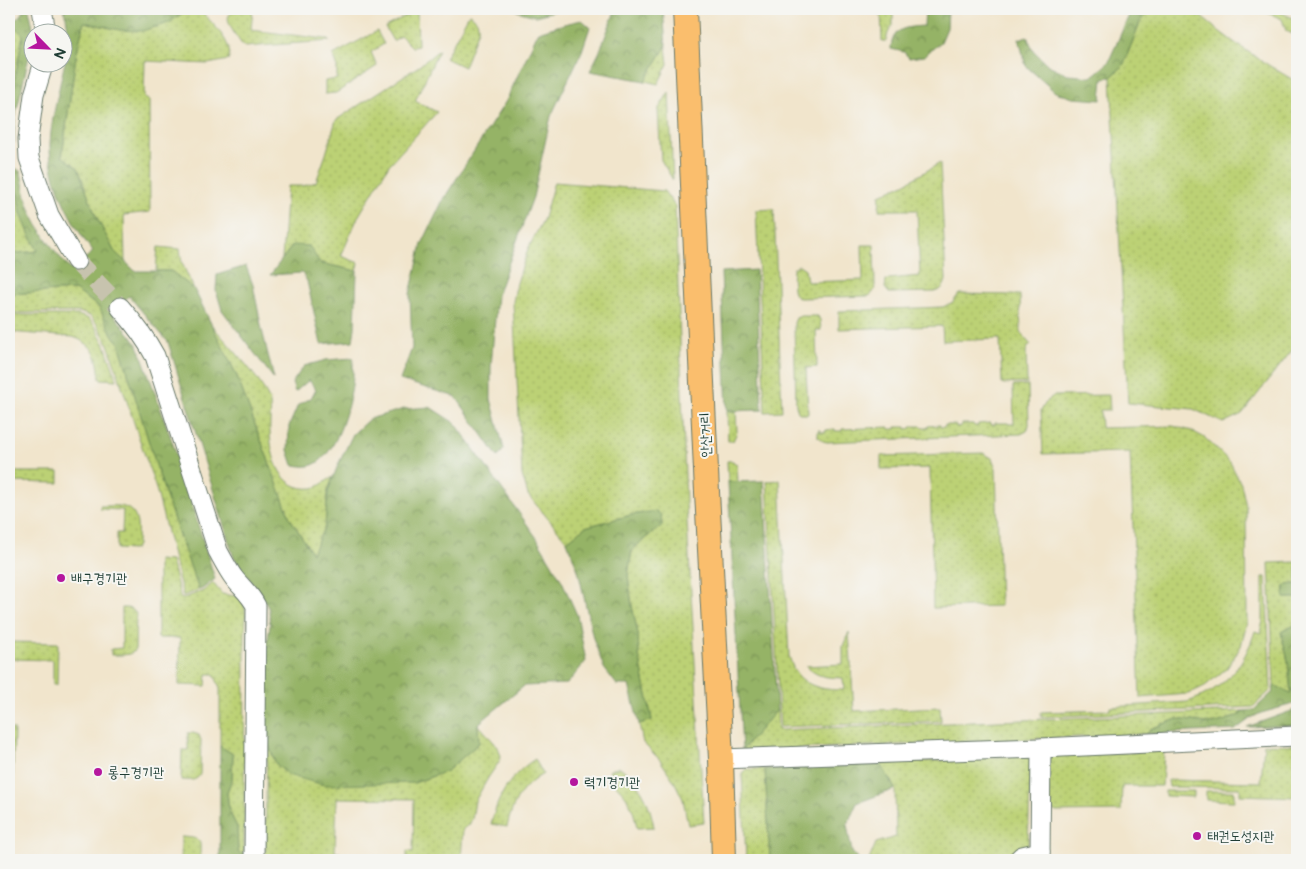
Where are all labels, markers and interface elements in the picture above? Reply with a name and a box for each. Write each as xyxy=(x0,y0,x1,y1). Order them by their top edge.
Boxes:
north arrow xyxy=(22,22,72,72)
text: N xyxy=(50,45,69,61)
street label: 안산거리 xyxy=(696,412,715,458)
place label: 배구경기관 xyxy=(71,570,127,587)
marker: 배구경기관 xyxy=(55,572,67,584)
place label: 롱구경기관 xyxy=(108,764,164,781)
marker: 롱구경기관 xyxy=(92,766,104,778)
place label: 력기경기관 xyxy=(584,774,640,791)
marker: 력기경기관 xyxy=(568,776,580,788)
place label: 태권도성지관 xyxy=(1207,828,1275,845)
marker: 태권도성지관 xyxy=(1191,830,1203,842)

